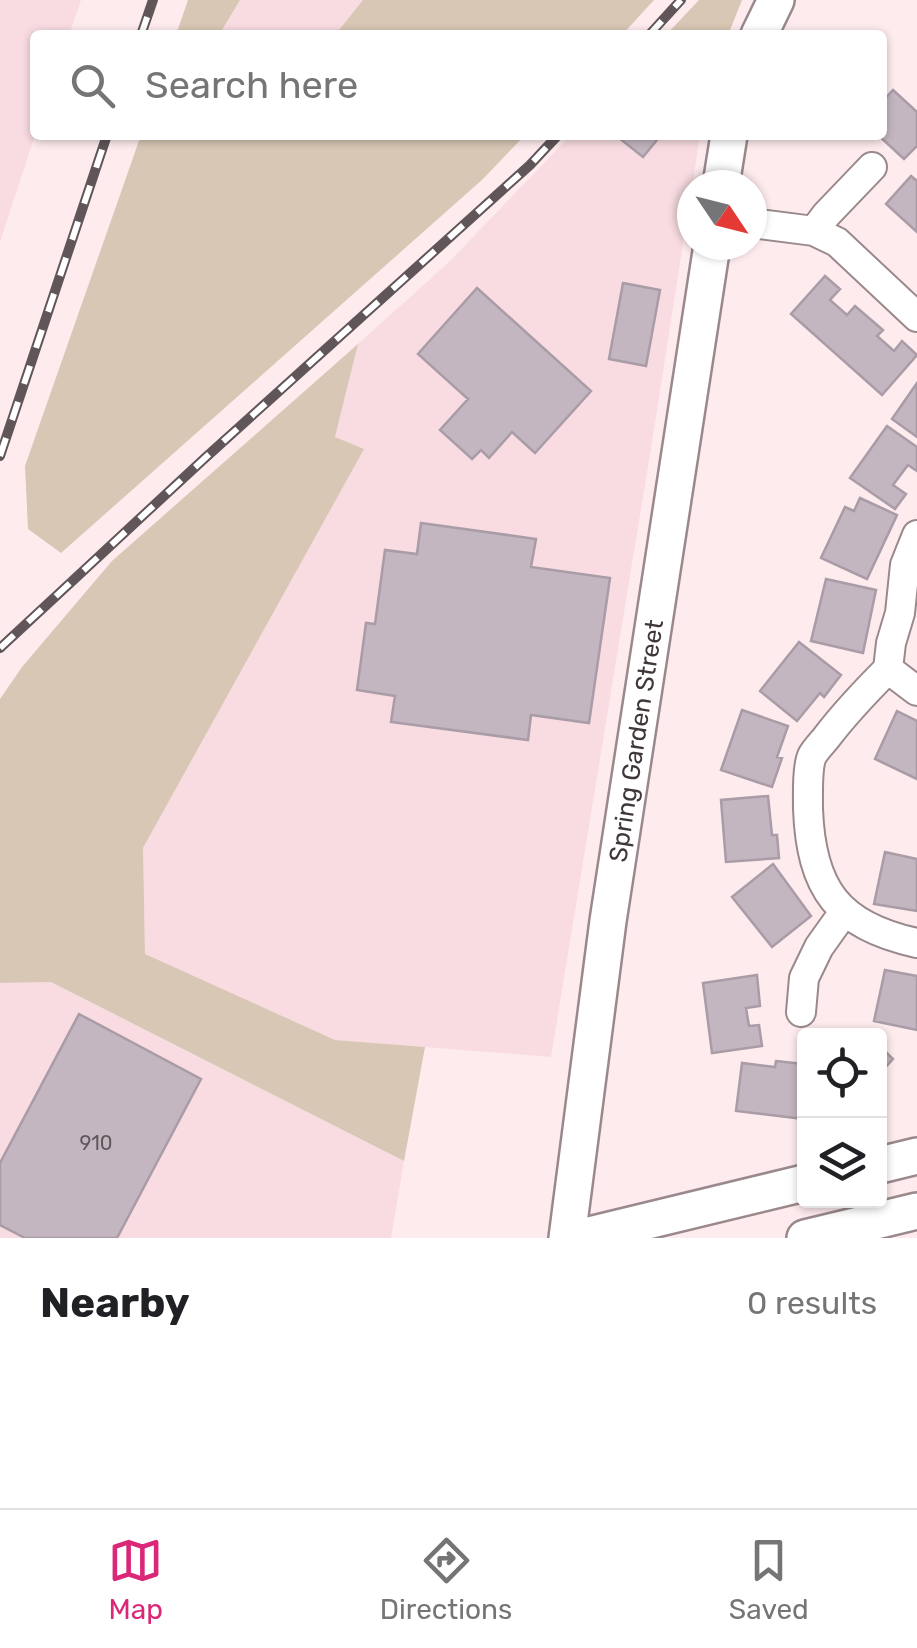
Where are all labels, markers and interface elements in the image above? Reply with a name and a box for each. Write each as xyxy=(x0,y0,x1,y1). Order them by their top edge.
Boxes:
search box xyxy=(30,30,887,140)
icon: search xyxy=(65,58,120,113)
text: Search here xyxy=(145,62,358,108)
north arrow xyxy=(677,170,767,260)
street label: Spring Garden Street xyxy=(603,617,669,864)
map controls xyxy=(797,1028,887,1208)
button: locate xyxy=(797,1028,887,1118)
button: layers xyxy=(797,1118,887,1208)
house number: 910 xyxy=(79,1131,113,1155)
text: Nearby xyxy=(40,1278,190,1328)
text: 0 results xyxy=(747,1284,877,1322)
tab: Map xyxy=(108,1533,163,1626)
tab: Directions xyxy=(380,1533,512,1626)
tab: Saved xyxy=(729,1533,809,1626)

